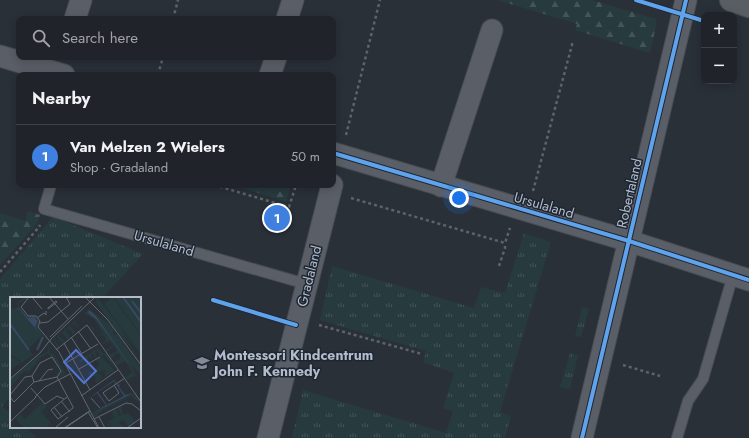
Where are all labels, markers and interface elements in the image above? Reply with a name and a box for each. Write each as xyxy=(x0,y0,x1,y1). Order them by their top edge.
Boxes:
map controls xyxy=(701,12,737,84)
button: + xyxy=(701,12,737,48)
search box xyxy=(16,16,336,60)
icon: search xyxy=(30,27,52,49)
text: Search here xyxy=(62,27,138,49)
button: − xyxy=(701,48,737,84)
text: Nearby xyxy=(32,86,90,110)
text: Van Melzen 2 Wielers xyxy=(70,136,225,158)
text: 1 xyxy=(42,147,48,166)
text: 50 m xyxy=(291,147,320,166)
street label: Robertaland xyxy=(611,156,647,230)
text: Shop · Gradaland xyxy=(70,158,168,177)
street label: Ursulaland xyxy=(512,187,576,223)
your location xyxy=(449,188,469,208)
pin: 1 xyxy=(264,203,290,233)
street label: Ursulaland xyxy=(132,225,196,261)
street label: Gradaland xyxy=(292,243,326,309)
inset map xyxy=(10,297,141,428)
place label: Montessori Kindcentrum John F. Kennedy xyxy=(211,345,373,381)
school or university icon: Montessori Kindcentrum John F. Kennedy xyxy=(193,354,211,372)

